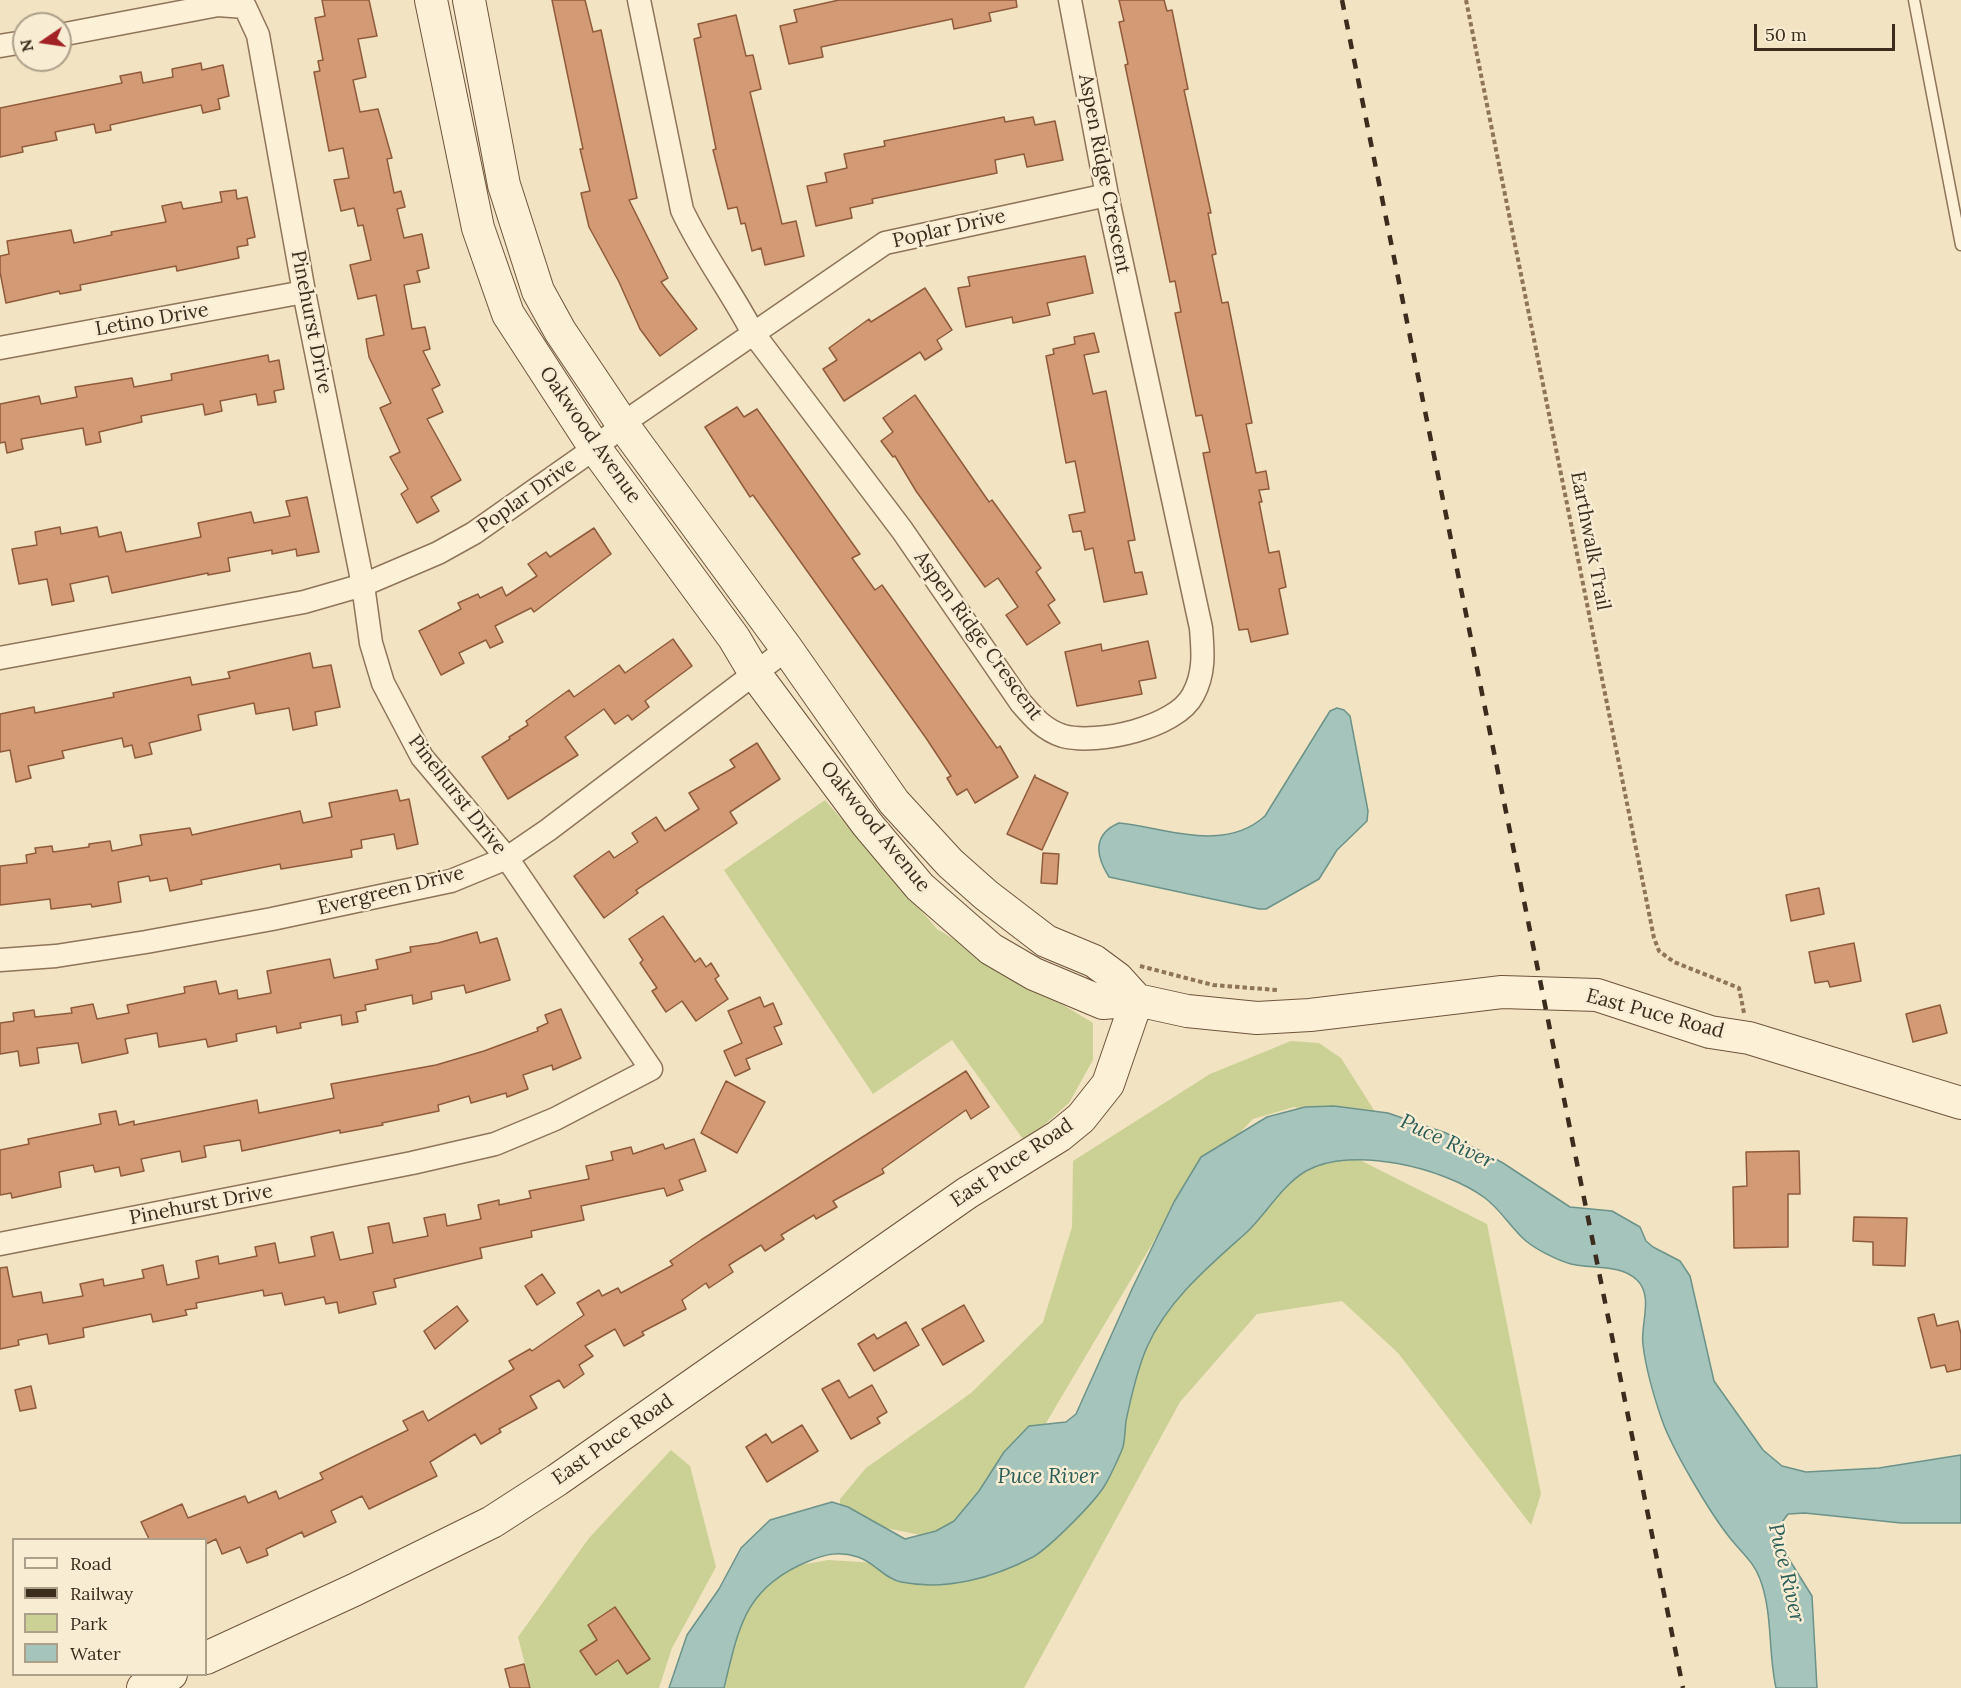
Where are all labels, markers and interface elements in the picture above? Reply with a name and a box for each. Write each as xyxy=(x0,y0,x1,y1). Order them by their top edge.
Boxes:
north arrow xyxy=(12,12,72,72)
scale bar xyxy=(1757,12,1898,50)
text: 50 m xyxy=(1765,23,1807,46)
text: N xyxy=(15,37,38,54)
street label: Aspen Ridge Crescent xyxy=(1073,72,1135,276)
street label: Poplar Drive xyxy=(890,204,1008,254)
street label: Pinehurst Drive xyxy=(285,248,337,396)
street label: Letino Drive xyxy=(93,298,211,342)
street label: Oakwood Avenue xyxy=(534,362,646,508)
street label: Poplar Drive xyxy=(473,453,581,539)
street label: Earthwalk Trail xyxy=(1565,469,1615,613)
street label: Aspen Ridge Crescent xyxy=(909,547,1047,725)
street label: Pinehurst Drive xyxy=(403,730,511,860)
street label: Oakwood Avenue xyxy=(815,757,935,897)
street label: Evergreen Drive xyxy=(315,861,467,921)
street label: East Puce Road xyxy=(1583,984,1727,1044)
water label: Puce River xyxy=(1396,1109,1498,1175)
street label: East Puce Road xyxy=(946,1113,1078,1213)
street label: Pinehurst Drive xyxy=(127,1179,275,1231)
street label: East Puce Road xyxy=(548,1389,678,1491)
water label: Puce River xyxy=(997,1464,1099,1490)
water label: Puce River xyxy=(1762,1521,1810,1625)
legend xyxy=(12,1538,207,1676)
text: Road xyxy=(70,1552,112,1575)
text: Railway xyxy=(70,1582,133,1605)
text: Park xyxy=(70,1612,107,1635)
text: Water xyxy=(70,1642,121,1665)

